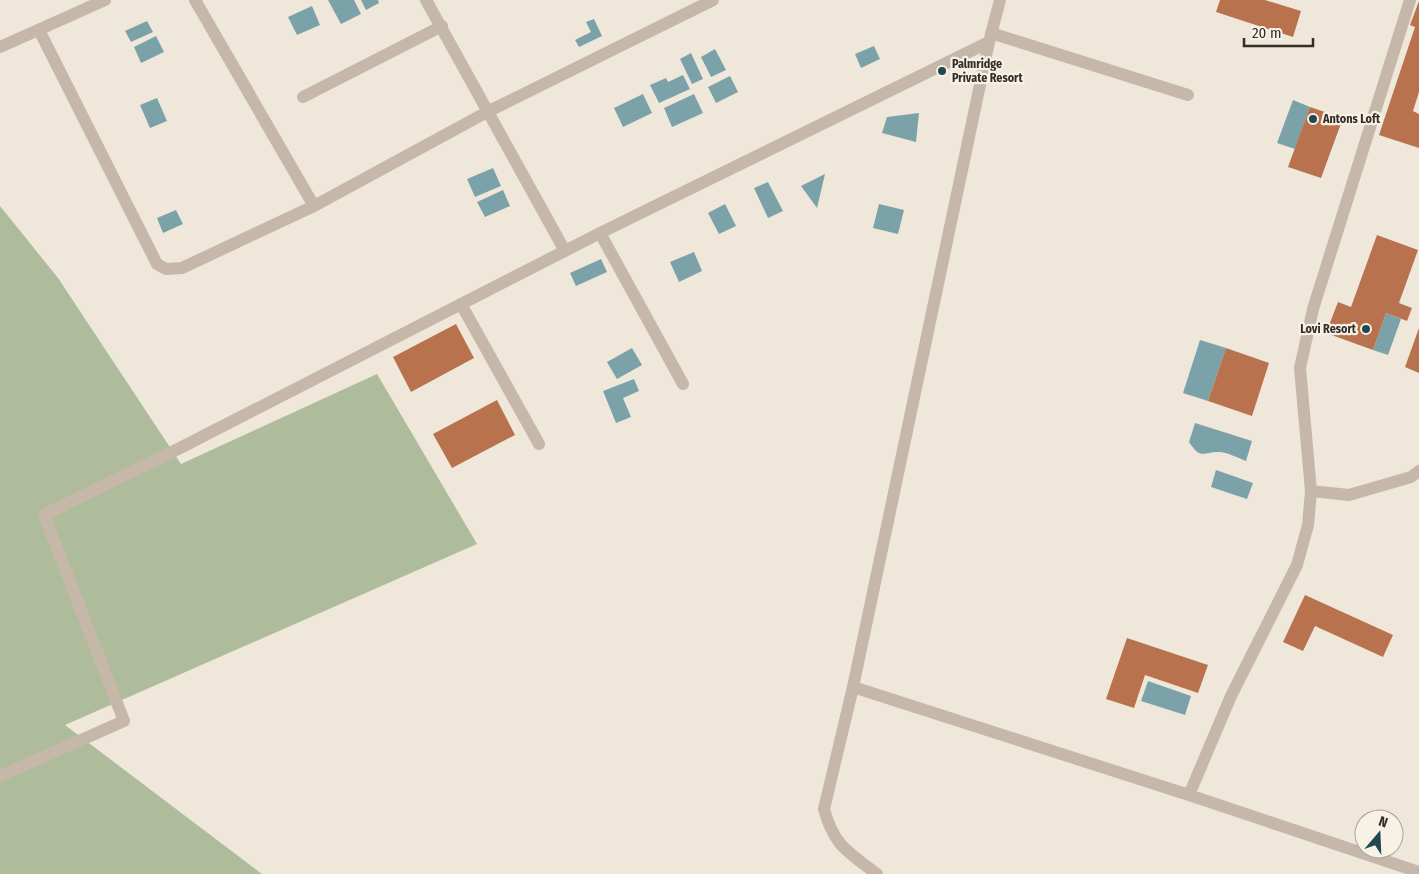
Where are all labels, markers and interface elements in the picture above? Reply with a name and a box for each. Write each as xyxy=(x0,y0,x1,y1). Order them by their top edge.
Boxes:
scale bar xyxy=(1244,15,1313,47)
text: 20 m xyxy=(1252,24,1282,42)
place label: Palmridge Private Resort xyxy=(952,57,1023,85)
marker: Palmridge Private Resort xyxy=(936,65,948,77)
place label: Antons Loft xyxy=(1322,112,1381,126)
marker: Antons Loft xyxy=(1307,113,1319,125)
place label: Lovi Resort xyxy=(1300,322,1357,336)
marker: Lovi Resort xyxy=(1360,323,1372,335)
north arrow xyxy=(1354,809,1404,859)
text: N xyxy=(1376,813,1390,832)

